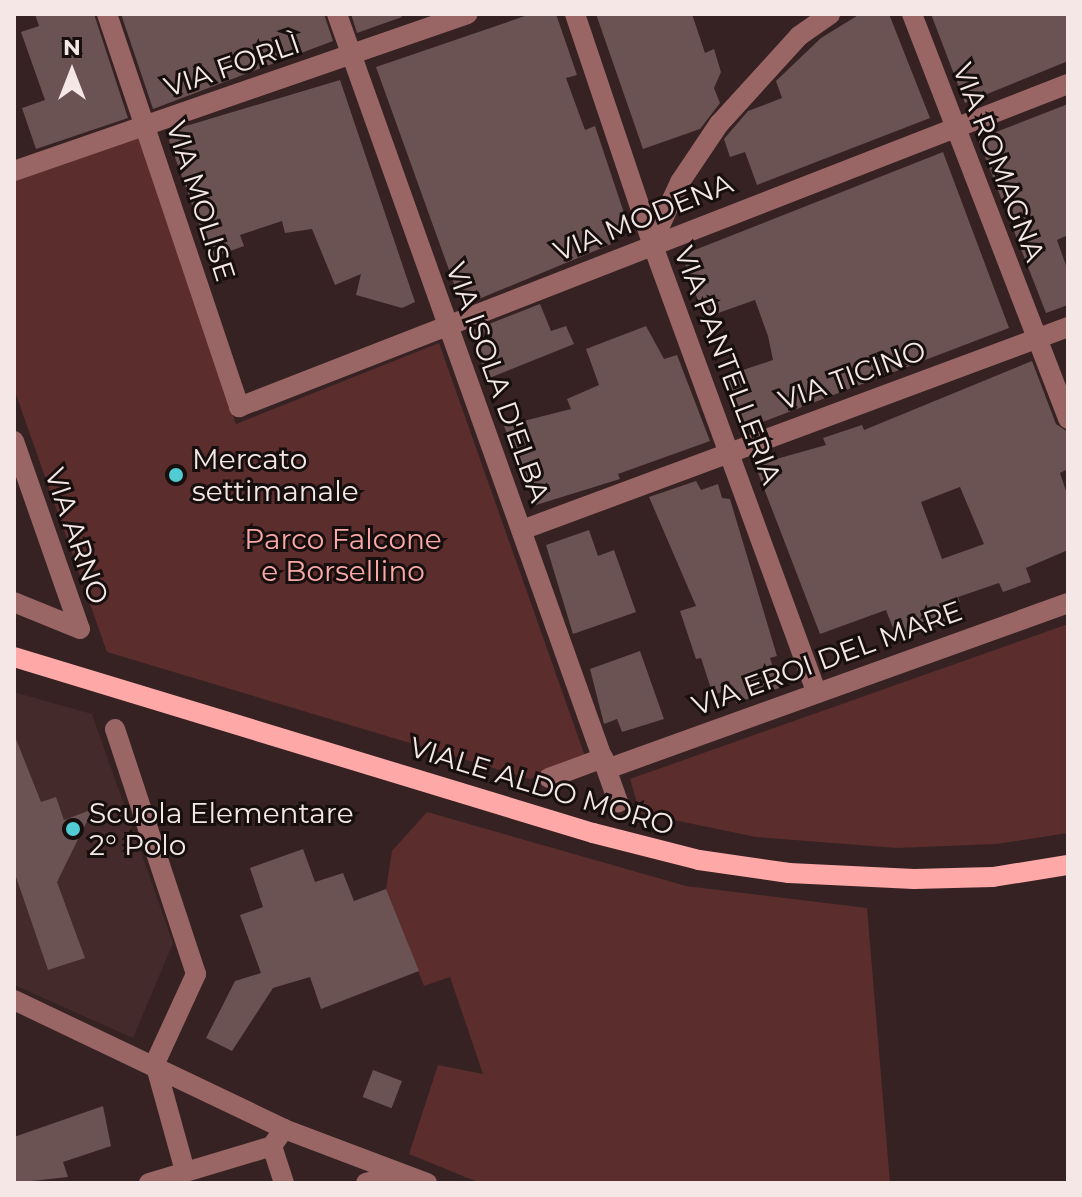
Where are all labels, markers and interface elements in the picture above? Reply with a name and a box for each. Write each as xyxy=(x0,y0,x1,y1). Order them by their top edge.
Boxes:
street label: VIA FORLÌ xyxy=(160,26,304,104)
north arrow xyxy=(32,32,112,112)
text: N xyxy=(63,34,81,61)
street label: VIA ROMAGNA xyxy=(946,58,1052,266)
street label: VIA MOLISE xyxy=(159,117,243,285)
street label: VIA MODENA xyxy=(549,166,737,268)
street label: VIA PANTELLERIA xyxy=(667,241,789,489)
street label: VIA ISOLA D'ELBA xyxy=(439,258,557,506)
street label: VIA TICINO xyxy=(774,333,930,417)
place label: Mercato settimanale xyxy=(192,442,359,508)
street label: VIA ARNO xyxy=(38,464,116,608)
marker: Mercato settimanale xyxy=(167,466,185,484)
park label: Parco Falcone e Borsellino xyxy=(244,522,442,588)
street label: VIA EROI DEL MARE xyxy=(687,594,967,722)
street label: VIALE ALDO MORO xyxy=(406,730,678,842)
place label: Scuola Elementare 2° Polo xyxy=(89,796,354,862)
marker: Scuola Elementare 2° Polo xyxy=(64,820,82,838)

